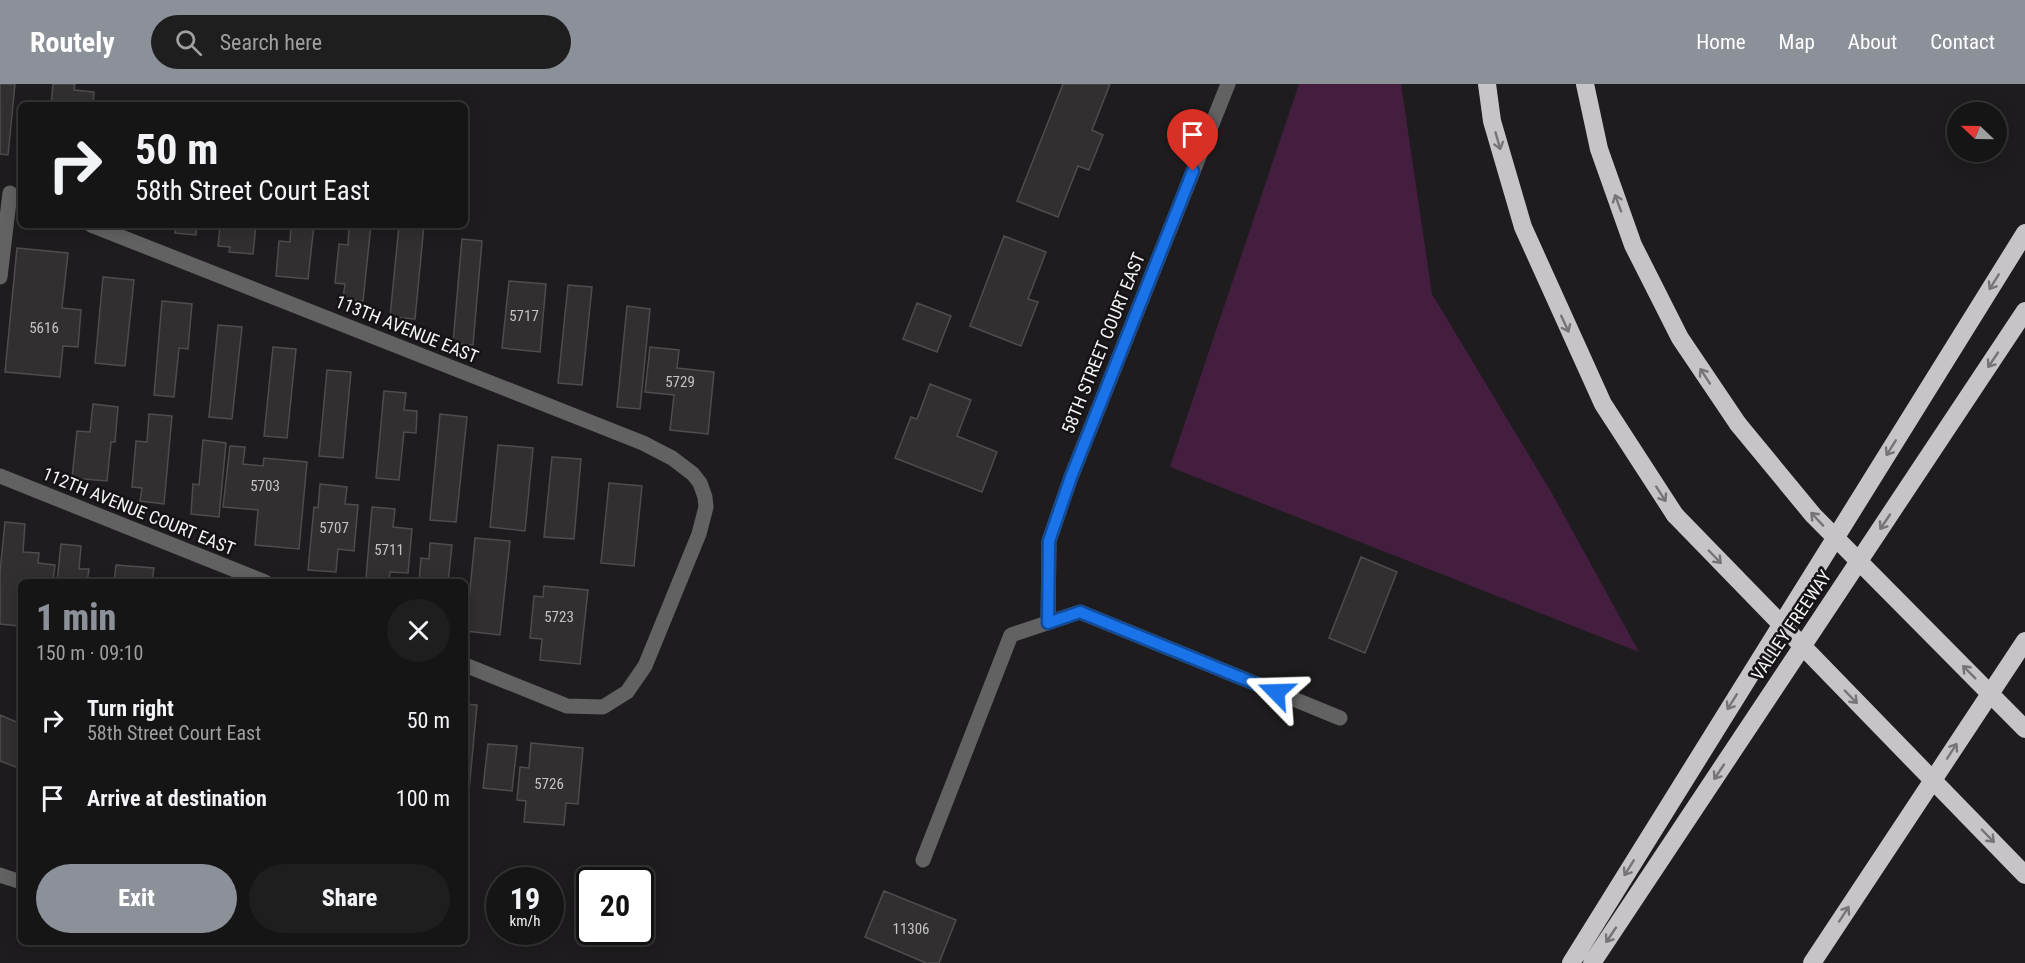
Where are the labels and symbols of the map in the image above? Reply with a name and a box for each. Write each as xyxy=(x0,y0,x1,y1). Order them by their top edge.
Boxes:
north arrow xyxy=(1947,102,2007,162)
pin xyxy=(1167,109,1218,171)
one-way arrow xyxy=(1493,131,1504,150)
one-way arrow xyxy=(1611,194,1622,212)
street label: 58TH STREET COURT EAST xyxy=(1057,250,1149,436)
one-way arrow xyxy=(1988,273,2000,290)
street label: 113TH AVENUE EAST xyxy=(332,291,482,367)
house number: 5717 xyxy=(509,307,539,325)
one-way arrow xyxy=(1560,314,1572,332)
house number: 5616 xyxy=(29,319,59,337)
one-way arrow xyxy=(1986,351,1998,368)
one-way arrow xyxy=(1699,369,1711,385)
house number: 5729 xyxy=(665,373,695,391)
one-way arrow xyxy=(1884,439,1896,456)
street label: 112TH AVENUE COURT EAST xyxy=(40,463,238,559)
house number: 5703 xyxy=(250,477,280,495)
one-way arrow xyxy=(1654,485,1667,502)
one-way arrow xyxy=(1810,512,1824,527)
one-way arrow xyxy=(1879,514,1891,530)
house number: 5707 xyxy=(319,519,349,537)
house number: 5711 xyxy=(374,541,404,559)
one-way arrow xyxy=(1708,549,1722,564)
street label: VALLEY FREEWAY xyxy=(1747,566,1836,684)
house number: 5723 xyxy=(544,608,574,626)
position arrow xyxy=(1244,660,1308,724)
one-way arrow xyxy=(1962,665,1976,680)
one-way arrow xyxy=(1844,689,1859,704)
one-way arrow xyxy=(1726,694,1739,711)
one-way arrow xyxy=(1946,744,1958,760)
one-way arrow xyxy=(1713,763,1725,780)
house number: 5726 xyxy=(534,775,564,793)
one-way arrow xyxy=(1980,829,1995,844)
one-way arrow xyxy=(1623,859,1635,876)
speed limit sign: 20 xyxy=(576,867,654,945)
one-way arrow xyxy=(1839,906,1851,923)
house number: 11306 xyxy=(892,920,930,938)
one-way arrow xyxy=(1605,926,1617,942)

